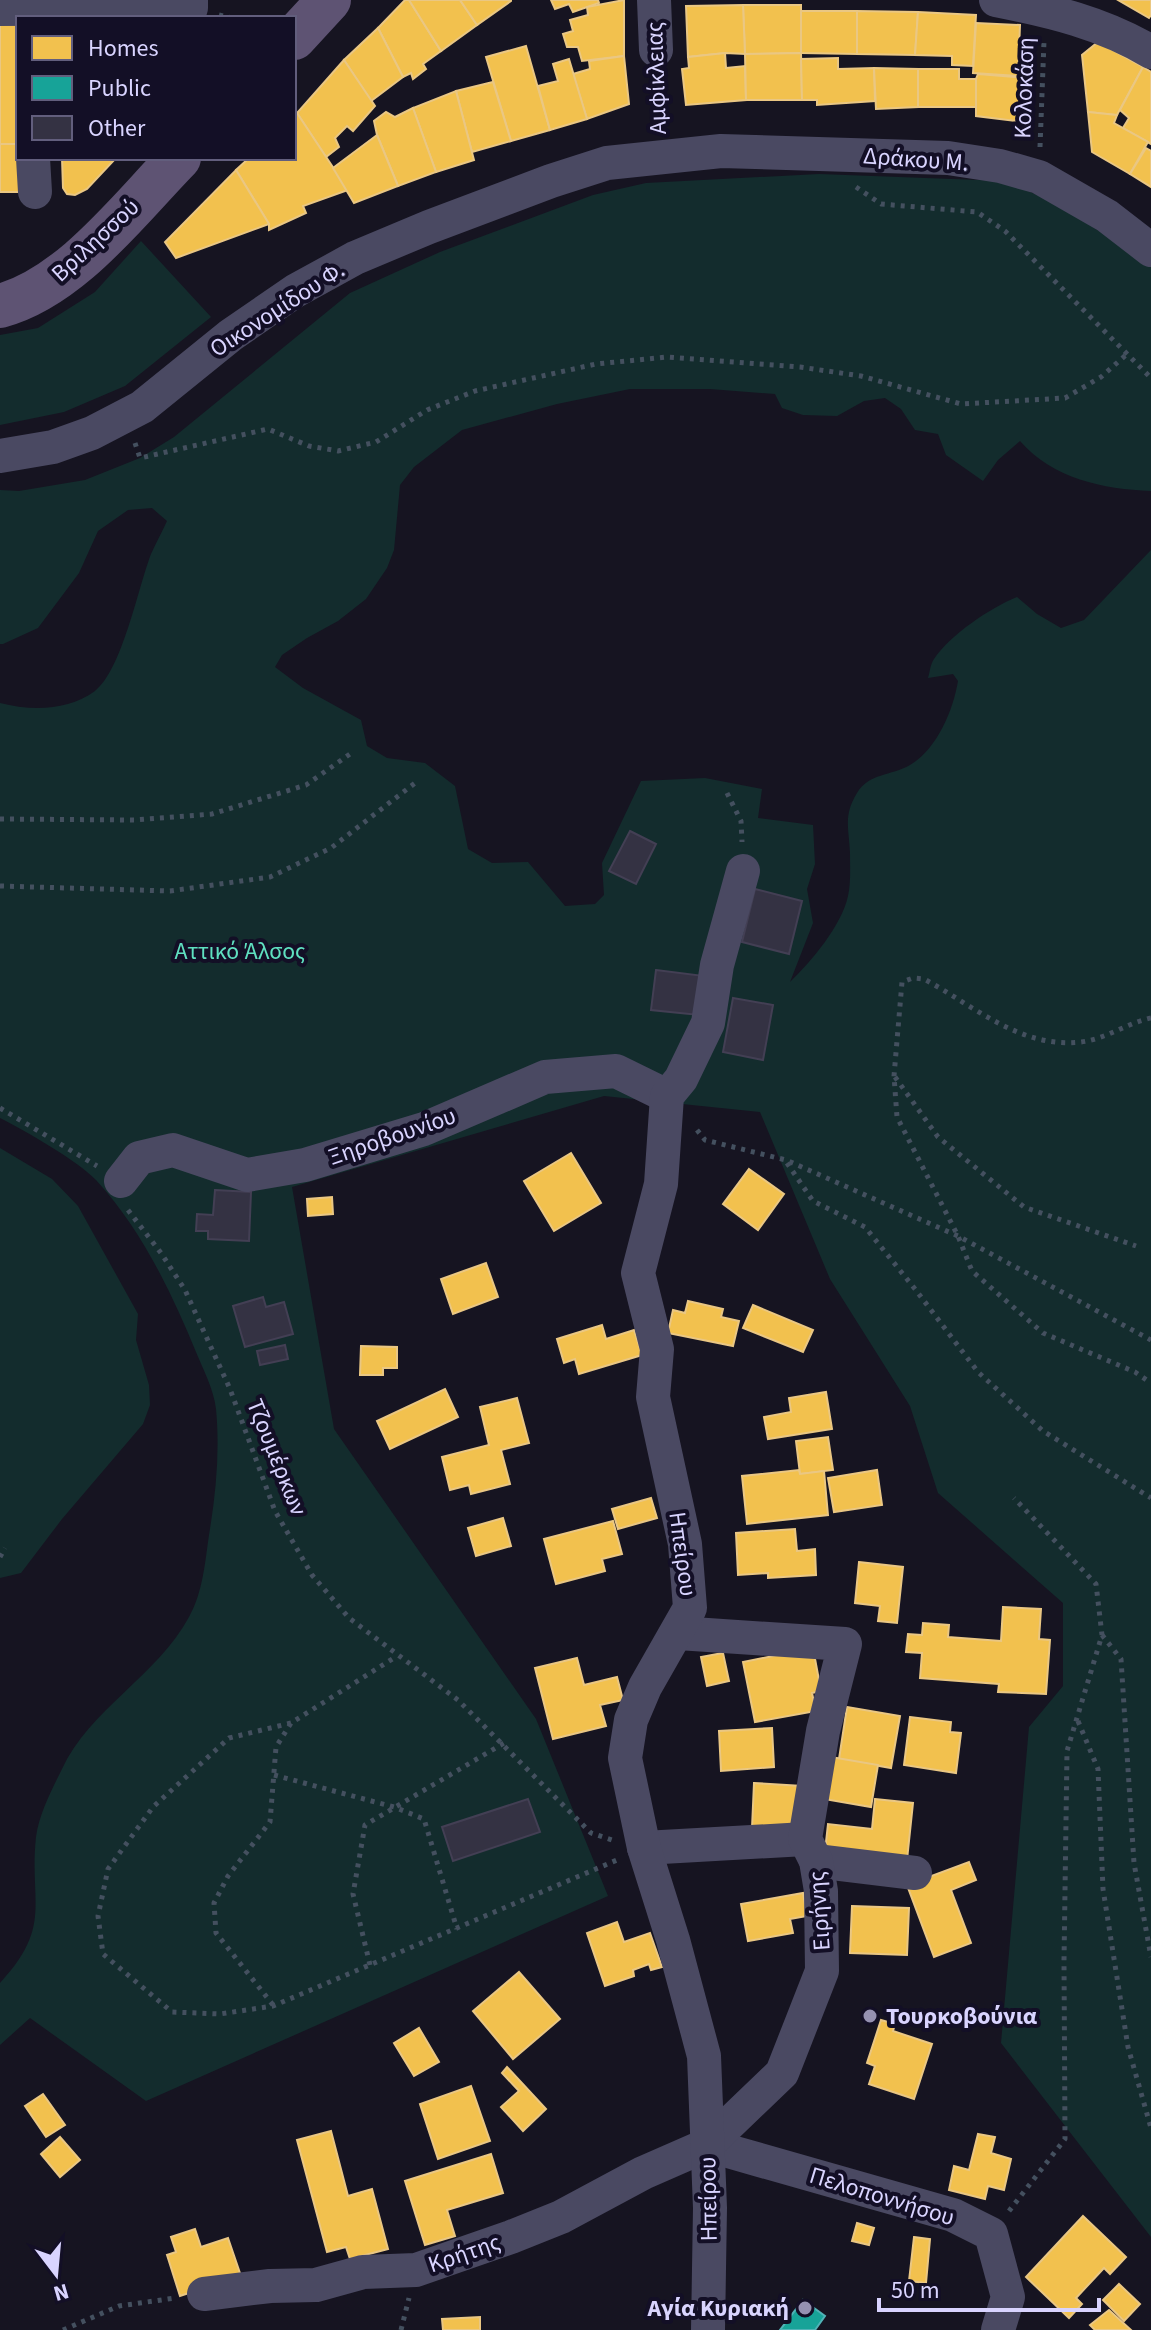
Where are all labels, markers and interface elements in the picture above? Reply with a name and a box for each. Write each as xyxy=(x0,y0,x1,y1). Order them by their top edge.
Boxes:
legend xyxy=(16,16,296,160)
street label: Αμφίκλειας xyxy=(637,21,676,135)
text: Homes xyxy=(88,31,159,66)
street label: Κολοκάση xyxy=(1005,37,1044,139)
text: Public xyxy=(88,71,151,106)
text: Other xyxy=(88,111,146,146)
street label: Δράκου Μ. xyxy=(862,138,970,181)
street label: Βριλησσού xyxy=(43,190,147,290)
street label: Οικονομίδου Φ. xyxy=(203,253,352,366)
park label: Αττικό Άλσος xyxy=(175,934,305,969)
street label: Ξηροβουνίου xyxy=(324,1098,461,1175)
street label: Τζουμέρκων xyxy=(237,1394,316,1521)
street label: Ηπείρου xyxy=(659,1510,706,1599)
street label: Ειρήνης xyxy=(799,1870,840,1952)
place label: Τουρκοβούνια xyxy=(886,1999,1038,2034)
marker: Τουρκοβούνια xyxy=(861,2007,879,2025)
street label: Ηπείρου xyxy=(690,2156,727,2242)
street label: Πελοποννήσου xyxy=(805,2158,959,2235)
street label: Κρήτης xyxy=(423,2225,505,2282)
north arrow xyxy=(16,2234,96,2314)
scale bar xyxy=(879,2262,1099,2312)
text: 50 m xyxy=(891,2273,940,2308)
text: N xyxy=(50,2275,73,2310)
place label: Αγία Κυριακή xyxy=(646,2291,789,2326)
marker: Αγία Κυριακή xyxy=(796,2299,814,2317)

